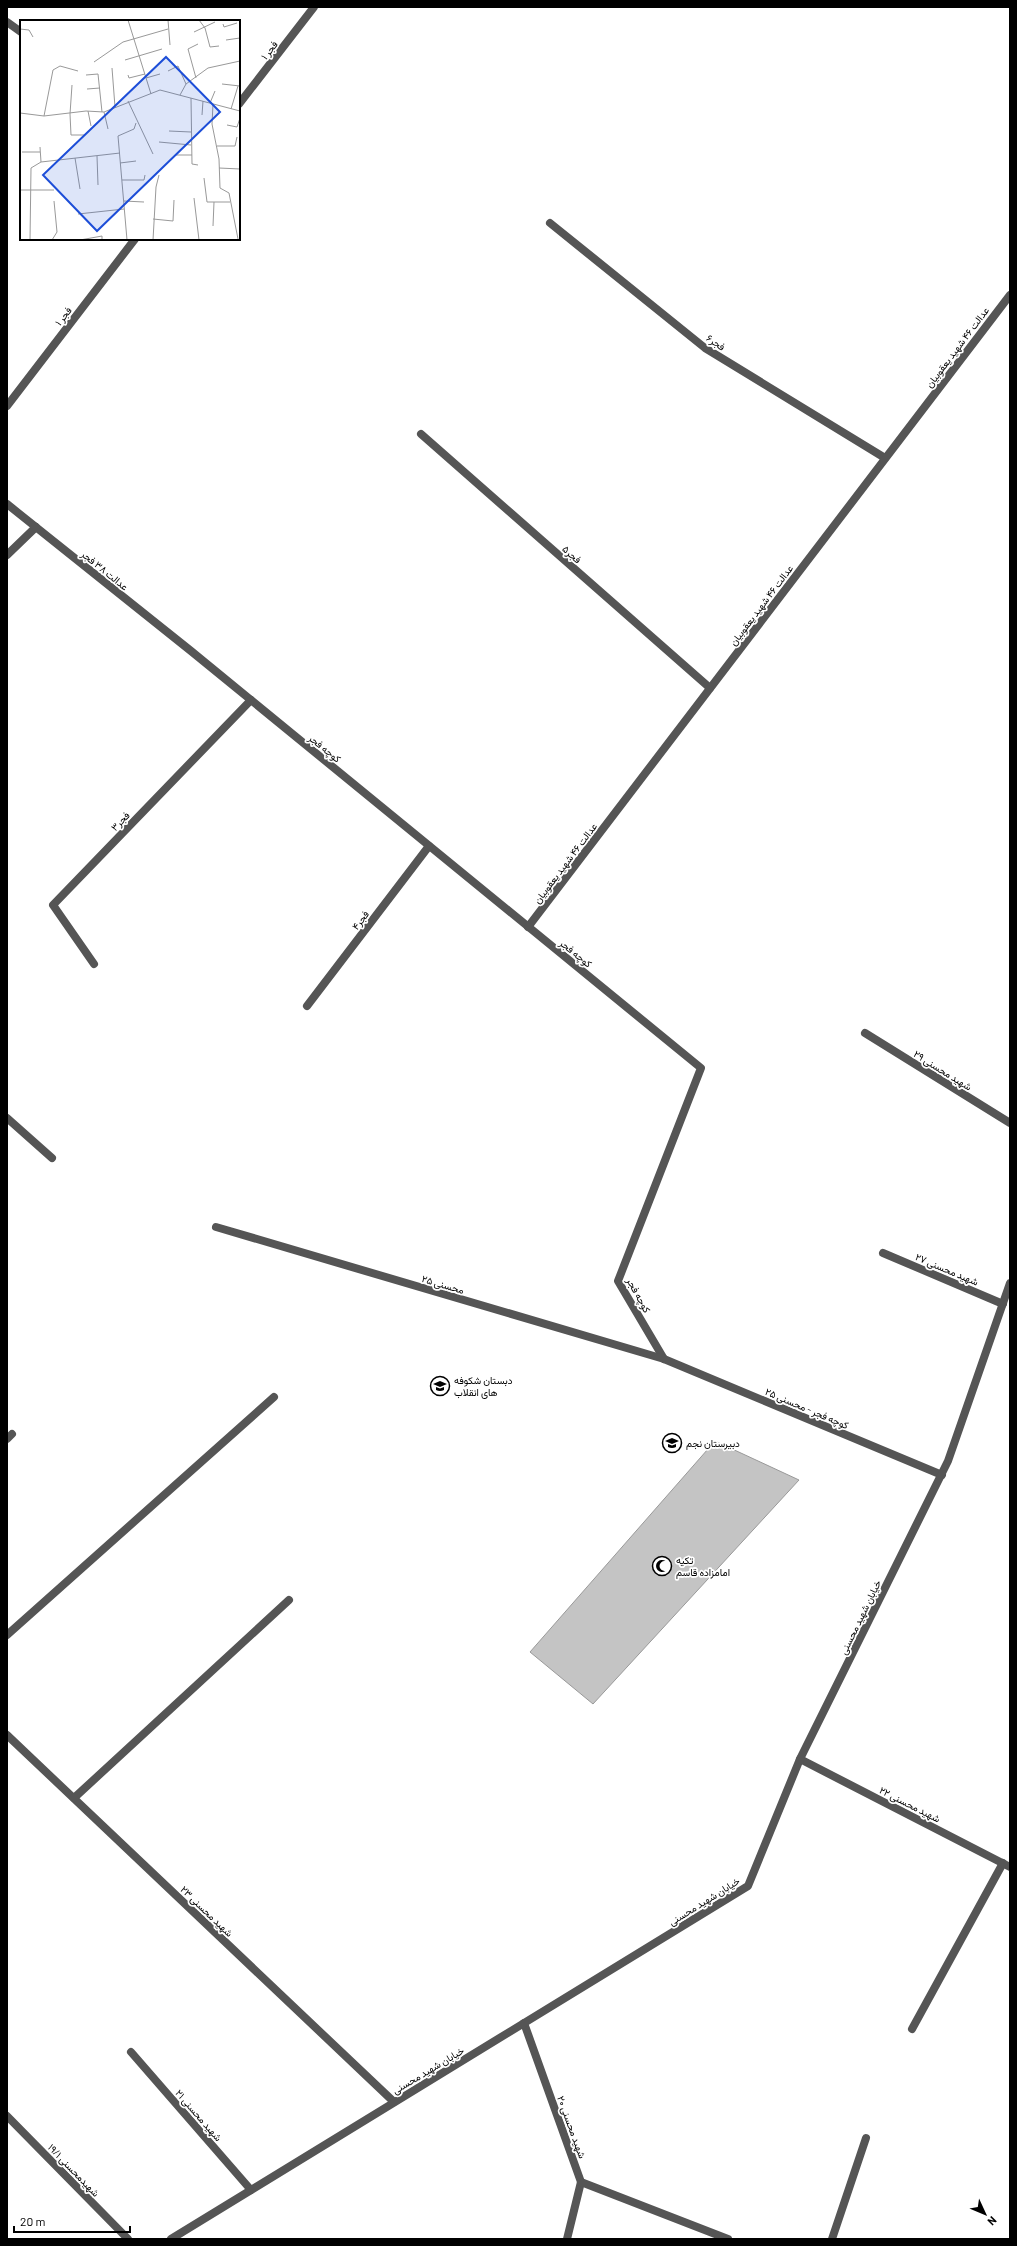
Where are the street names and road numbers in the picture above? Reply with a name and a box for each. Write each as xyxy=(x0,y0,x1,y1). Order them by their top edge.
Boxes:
street label: فجر ۱ xyxy=(258,38,281,62)
street label: فجر ۱ xyxy=(52,304,75,328)
street label: عدالت ۴۶ شهید یعقوبیان xyxy=(923,304,992,390)
street label: فجر۶ xyxy=(704,331,728,354)
street label: فجر۵ xyxy=(559,543,584,567)
street label: عدالت ۳۸ فجر xyxy=(78,547,131,593)
street label: عدالت ۴۶ شهید یعقوبیان xyxy=(727,562,796,648)
street label: کوچه فجر xyxy=(304,731,344,767)
street label: فجر۳ xyxy=(108,809,133,834)
street label: عدالت ۴۶ شهید یعقوبیان xyxy=(531,820,600,906)
street label: فجر۴ xyxy=(349,908,372,933)
street label: کوچه فجر xyxy=(555,936,595,972)
street label: شهید محسنی ۲۹ xyxy=(911,1047,974,1094)
street label: شهید محسنی ۲۷ xyxy=(913,1250,980,1289)
street label: محسنی ۲۵ xyxy=(420,1272,466,1297)
street label: کوچه فجر xyxy=(622,1275,654,1316)
street label: کوچه فجر - محسنی ۲۵ xyxy=(763,1385,851,1433)
street label: خیابان شهید محسنی xyxy=(837,1577,884,1657)
street label: شهید محسنی ۲۲ xyxy=(877,1784,943,1825)
street label: خیابان شهید محسنی xyxy=(666,1874,743,1929)
street label: شهید محسنی ۲۳ xyxy=(178,1883,236,1940)
street label: خیابان شهید محسنی xyxy=(390,2044,467,2097)
street label: شهید محسنی ۲۱ xyxy=(173,2087,225,2144)
street label: شهید محسنی ۲۰ xyxy=(554,2094,589,2160)
street label: شهیدمحسنی ۱۹/۱ xyxy=(45,2141,102,2200)

